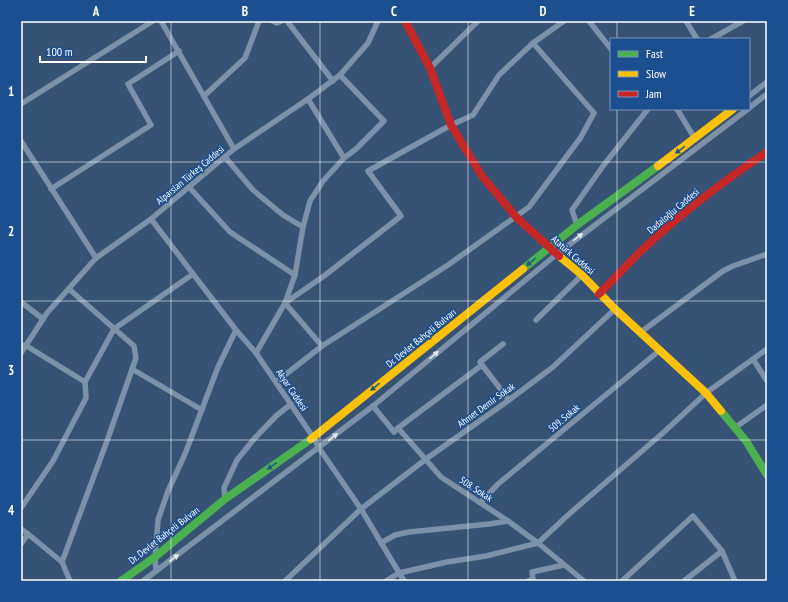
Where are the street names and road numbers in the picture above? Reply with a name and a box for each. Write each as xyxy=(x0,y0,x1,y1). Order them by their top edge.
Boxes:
street label: Alparslan Türkeş Caddesi xyxy=(153,143,227,207)
street label: Dadaloğlu Caddesi xyxy=(644,185,702,237)
street label: Atatürk Caddesi xyxy=(548,232,598,278)
street label: Dr. Devlet Bahçeli Bulvarı xyxy=(383,306,459,370)
street label: Akyar Caddesi xyxy=(273,366,311,414)
street label: Ahmet Demir Sokak xyxy=(455,380,517,430)
street label: 509. Sokak xyxy=(546,401,582,435)
street label: 508. Sokak xyxy=(457,473,495,505)
street label: Dr. Devlet Bahçeli Bulvarı xyxy=(126,503,202,567)

